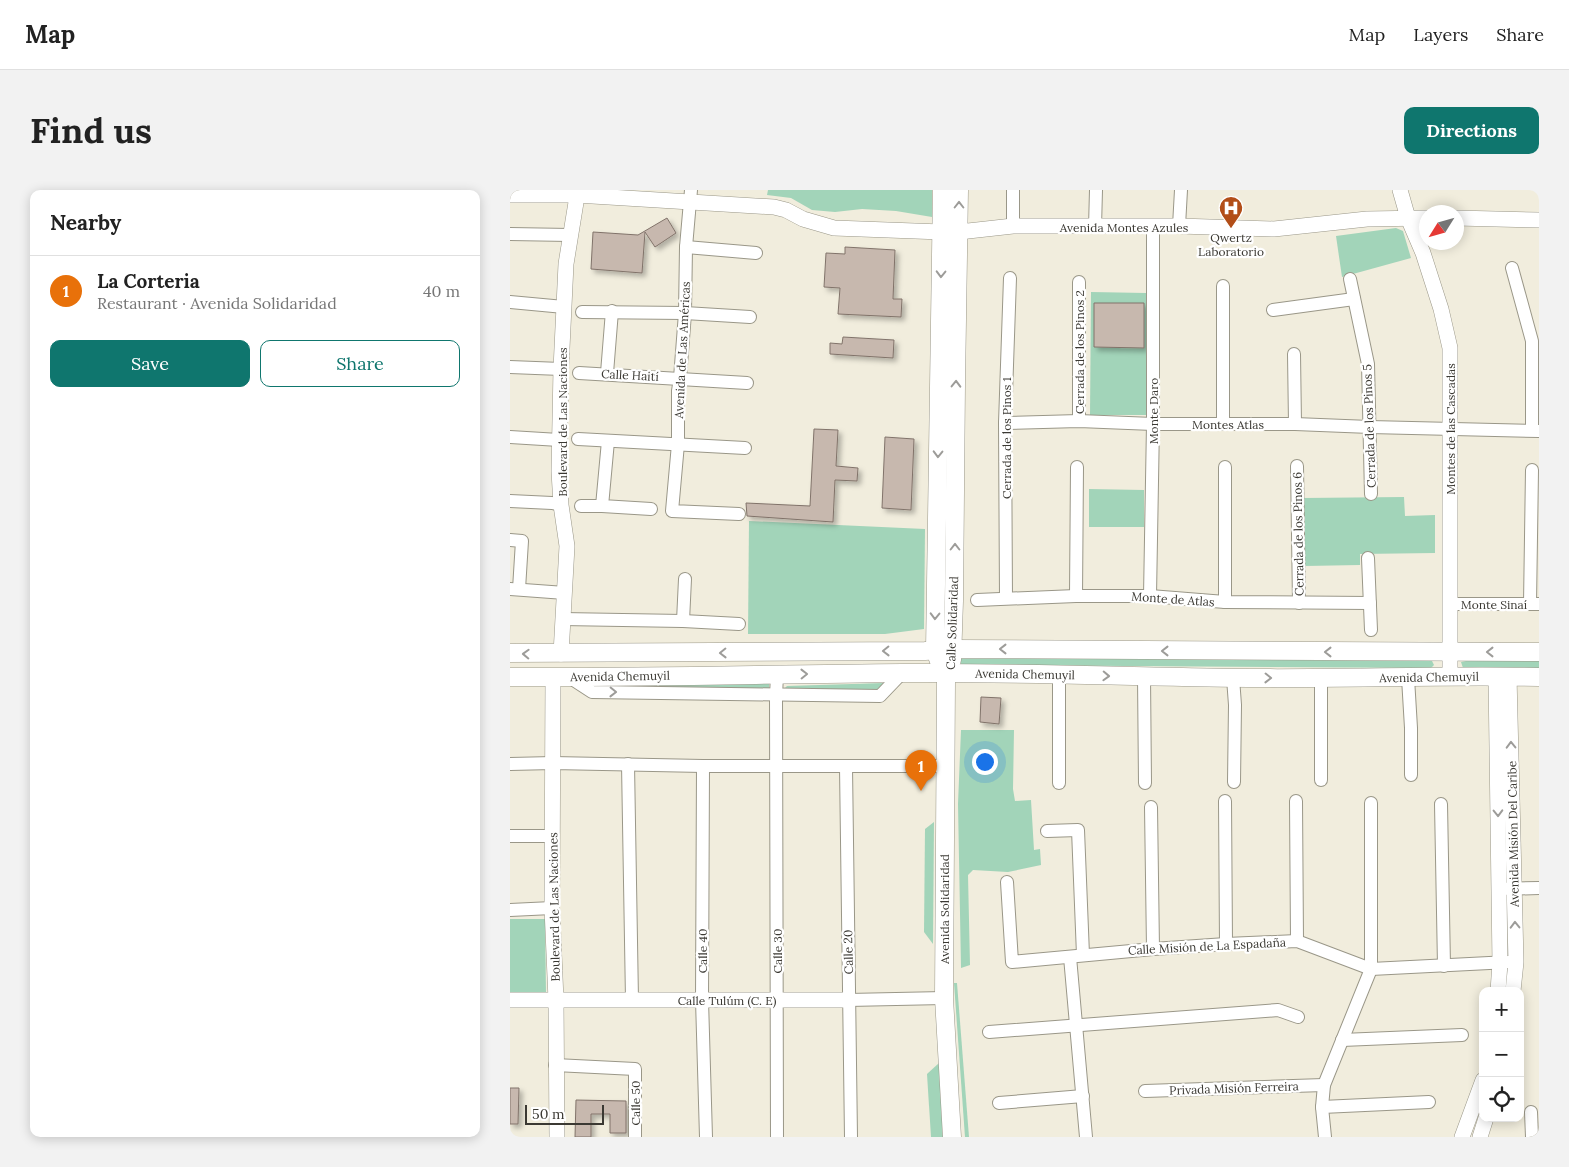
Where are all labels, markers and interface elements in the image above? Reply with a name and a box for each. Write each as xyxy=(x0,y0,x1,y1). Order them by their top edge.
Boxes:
text: Map xyxy=(25,19,75,50)
text: Map xyxy=(1349,23,1385,46)
text: Layers xyxy=(1413,23,1468,46)
text: Share xyxy=(1496,23,1544,46)
button: Directions xyxy=(1404,107,1539,154)
text: Find us xyxy=(30,108,152,153)
hospital icon: Qwertz Laboratorio xyxy=(1218,195,1244,229)
one-way arrow xyxy=(954,200,964,208)
north arrow xyxy=(1419,205,1464,250)
text: Nearby xyxy=(50,209,121,236)
street label: Avenida Montes Azules xyxy=(1059,220,1189,235)
place label: Qwertz Laboratorio xyxy=(1198,230,1264,259)
text: La Corteria xyxy=(97,269,200,293)
one-way arrow xyxy=(936,270,946,278)
text: 1 xyxy=(63,281,69,301)
text: 40 m xyxy=(423,281,460,301)
street label: Avenida de Las Américas xyxy=(671,281,693,420)
street label: Cerrada de los Pinos 2 xyxy=(1072,290,1087,414)
text: Restaurant · Avenida Solidaridad xyxy=(97,293,337,313)
button: Save xyxy=(50,340,250,387)
button: Share xyxy=(260,340,460,387)
street label: Boulevard de Las Naciones xyxy=(555,347,570,497)
street label: Montes de las Cascadas xyxy=(1443,363,1458,495)
street label: Cerrada de los Pinos 5 xyxy=(1359,364,1379,488)
street label: Calle Haití xyxy=(601,366,659,384)
street label: Cerrada de los Pinos 1 xyxy=(999,377,1014,499)
street label: Monte Daro xyxy=(1146,378,1161,444)
one-way arrow xyxy=(950,380,961,388)
street label: Montes Atlas xyxy=(1192,417,1264,432)
one-way arrow xyxy=(933,450,943,458)
street label: Cerrada de los Pinos 6 xyxy=(1289,472,1307,596)
one-way arrow xyxy=(950,543,960,550)
street label: Calle Solidaridad xyxy=(943,576,961,670)
street label: Monte de Atlas xyxy=(1131,589,1216,609)
street label: Monte Sinaí xyxy=(1461,597,1527,612)
one-way arrow xyxy=(930,612,940,620)
one-way arrow xyxy=(999,644,1007,655)
one-way arrow xyxy=(1161,645,1169,656)
one-way arrow xyxy=(882,646,890,656)
one-way arrow xyxy=(1324,647,1332,657)
one-way arrow xyxy=(1486,647,1494,657)
one-way arrow xyxy=(522,648,530,659)
one-way arrow xyxy=(719,648,727,658)
street label: Avenida Chemuyil xyxy=(974,666,1075,682)
street label: Avenida Chemuyil xyxy=(569,668,670,684)
one-way arrow xyxy=(800,669,808,679)
street label: Avenida Chemuyil xyxy=(1378,669,1479,685)
one-way arrow xyxy=(1102,670,1110,681)
one-way arrow xyxy=(1264,673,1272,683)
one-way arrow xyxy=(609,687,617,698)
one-way arrow xyxy=(1506,740,1516,748)
your location xyxy=(972,749,998,775)
pin: 1 xyxy=(905,750,937,791)
street label: Avenida Misión Del Caribe xyxy=(1504,760,1522,908)
one-way arrow xyxy=(1493,809,1503,817)
street label: Boulevard de Las Naciones xyxy=(545,832,563,982)
street label: Avenida Solidaridad xyxy=(937,854,952,965)
one-way arrow xyxy=(1510,920,1520,928)
street label: Calle 40 xyxy=(695,929,710,973)
street label: Calle 30 xyxy=(770,929,785,973)
street label: Calle 20 xyxy=(840,930,856,974)
street label: Calle Misión de La Espadaña xyxy=(1128,934,1286,958)
map controls xyxy=(1479,987,1524,1122)
button: + xyxy=(1479,987,1524,1032)
street label: Calle Tulúm (C. E) xyxy=(678,993,777,1009)
button: − xyxy=(1479,1032,1524,1077)
button: locate xyxy=(1479,1077,1524,1122)
street label: Privada Misión Ferreira xyxy=(1169,1078,1299,1098)
street label: Calle 50 xyxy=(628,1081,643,1125)
scale bar xyxy=(525,1102,604,1125)
text: 50 m xyxy=(532,1105,565,1123)

